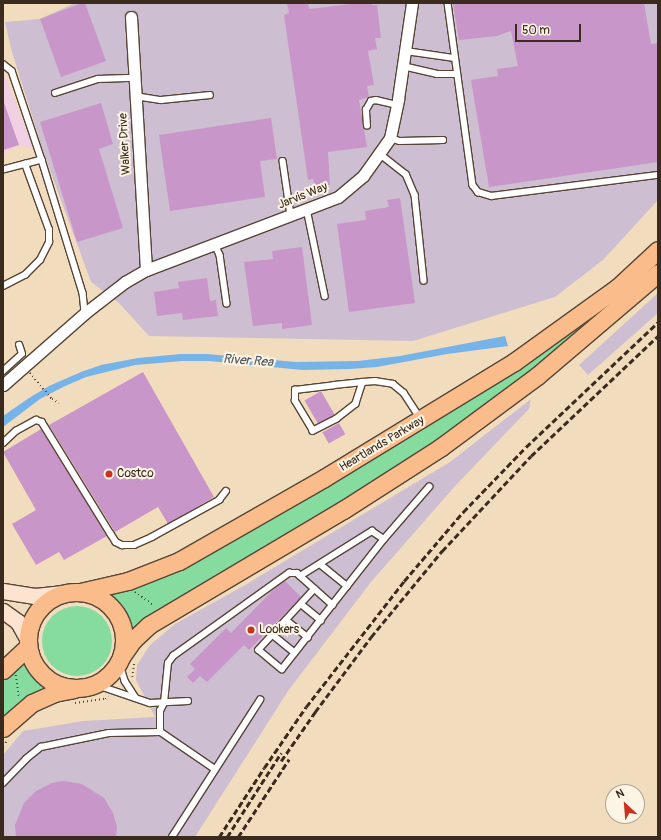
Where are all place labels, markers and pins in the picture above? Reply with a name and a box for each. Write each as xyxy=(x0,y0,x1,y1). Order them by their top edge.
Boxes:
place label: Costco xyxy=(117,467,154,481)
marker: Costco xyxy=(104,469,114,479)
place label: Lookers xyxy=(259,623,299,637)
marker: Lookers xyxy=(246,625,256,635)

